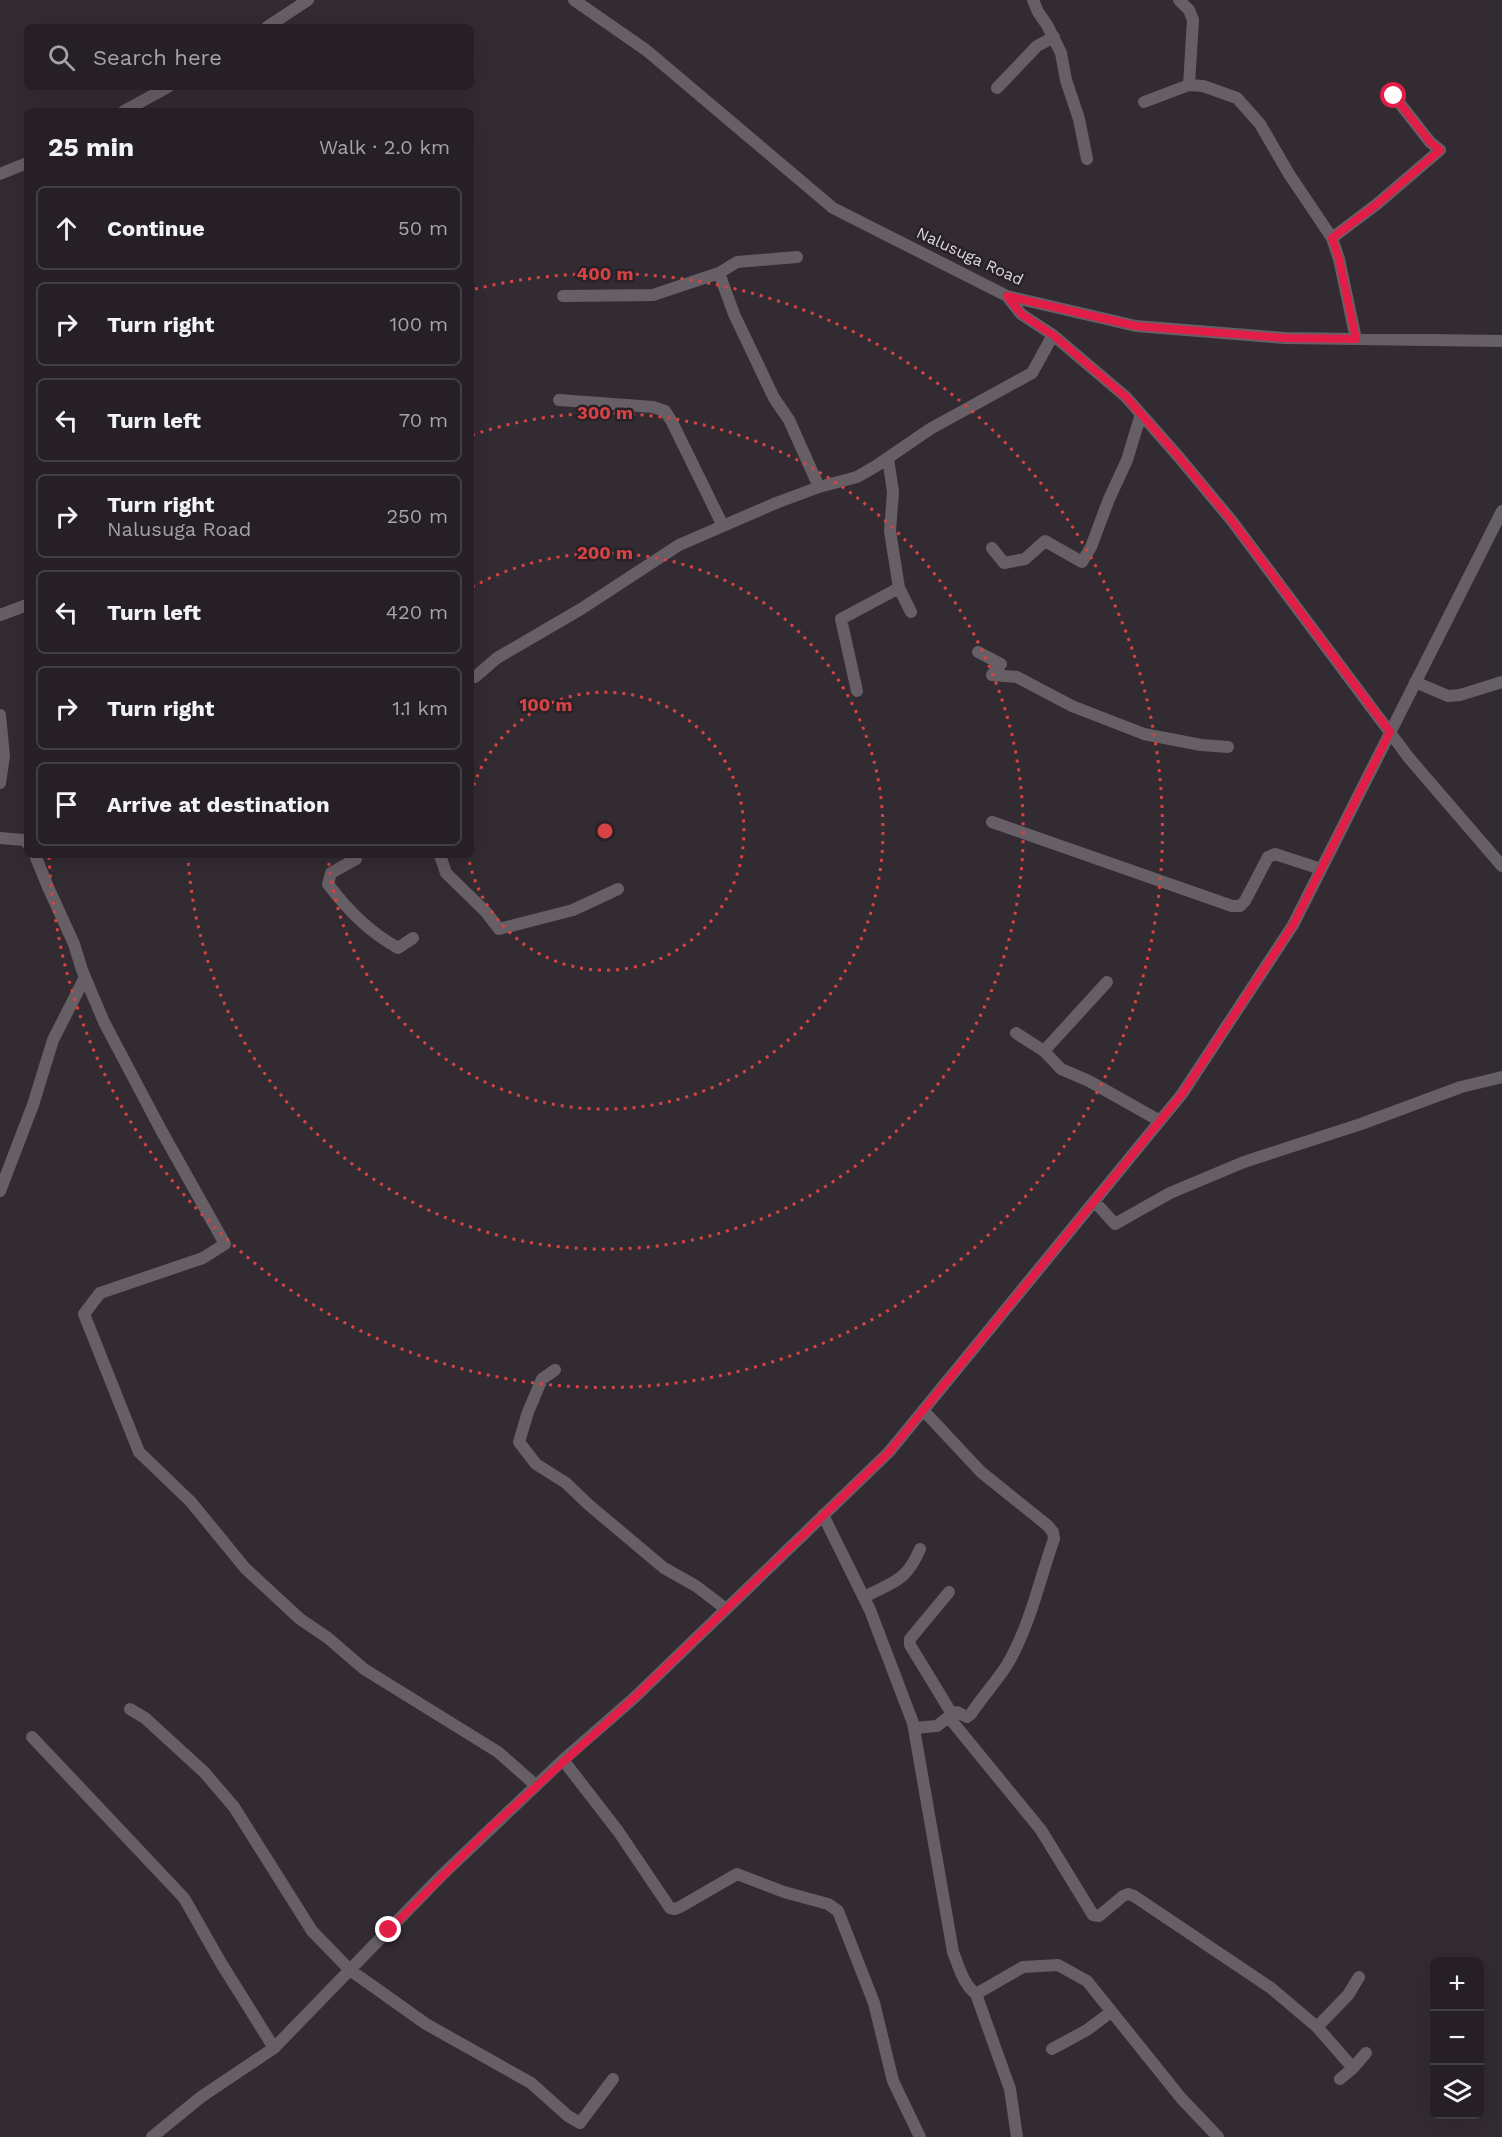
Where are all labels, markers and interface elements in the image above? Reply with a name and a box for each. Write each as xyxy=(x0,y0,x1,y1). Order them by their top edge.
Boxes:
search box xyxy=(24,24,474,90)
icon: search xyxy=(45,41,78,74)
text: Search here xyxy=(93,45,222,70)
route start xyxy=(1380,82,1406,108)
text: 25 min xyxy=(48,132,134,162)
text: Walk · 2.0 km xyxy=(319,135,450,159)
icon: ahead xyxy=(50,212,83,245)
text: Continue xyxy=(107,216,205,241)
text: 50 m xyxy=(398,216,448,240)
street label: Nalusuga Road xyxy=(914,223,1026,289)
text: 400 m xyxy=(577,263,633,284)
icon: right xyxy=(50,308,83,341)
text: Turn right xyxy=(107,312,214,337)
text: 100 m xyxy=(389,312,448,336)
text: 300 m xyxy=(577,402,633,423)
icon: left xyxy=(50,404,83,437)
text: Turn left xyxy=(107,408,201,433)
text: 70 m xyxy=(399,408,448,432)
text: Turn right xyxy=(107,492,214,517)
icon: right xyxy=(50,500,83,533)
text: 250 m xyxy=(386,504,448,528)
text: Nalusuga Road xyxy=(107,517,251,541)
text: 200 m xyxy=(577,542,633,563)
icon: left xyxy=(50,596,83,629)
text: Turn left xyxy=(107,600,201,625)
text: 420 m xyxy=(386,600,448,624)
icon: right xyxy=(50,692,83,725)
text: 100 m xyxy=(519,694,573,715)
text: Turn right xyxy=(107,696,214,721)
text: 1.1 km xyxy=(392,696,448,720)
icon: arrive xyxy=(50,788,83,821)
text: Arrive at destination xyxy=(107,792,330,817)
centre of rings xyxy=(595,821,615,841)
route end xyxy=(375,1916,401,1942)
map controls xyxy=(1430,1957,1484,2119)
button: + xyxy=(1430,1957,1484,2011)
button: − xyxy=(1430,2011,1484,2065)
button: layers xyxy=(1430,2065,1484,2119)

